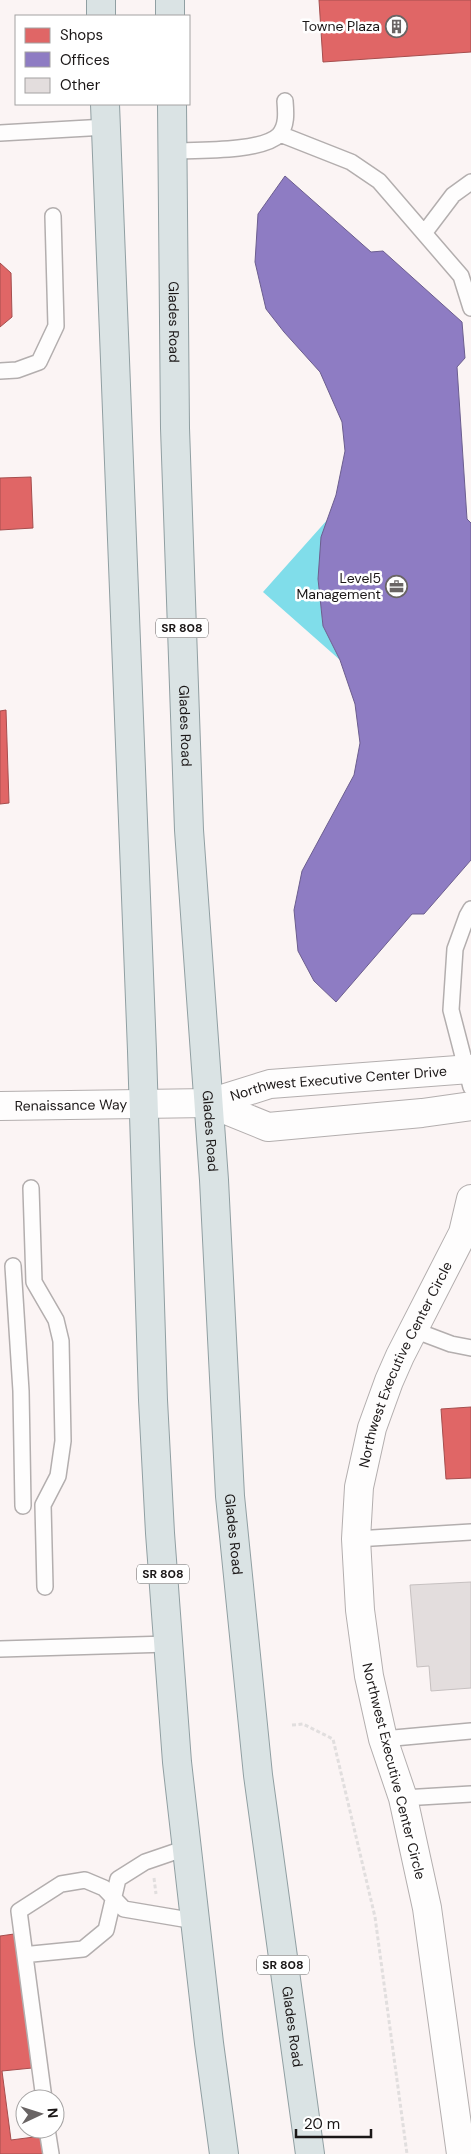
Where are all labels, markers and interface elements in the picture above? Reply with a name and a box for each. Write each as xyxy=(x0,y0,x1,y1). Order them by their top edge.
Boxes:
building icon: Towne Plaza xyxy=(384,14,408,38)
legend xyxy=(15,15,190,105)
place label: Towne Plaza xyxy=(302,17,380,35)
text: Shops xyxy=(60,25,103,45)
text: Offices xyxy=(60,50,110,70)
text: Other xyxy=(60,75,101,95)
street label: Glades Road xyxy=(165,281,183,363)
place label: Level5 Management xyxy=(297,569,381,603)
office icon: Level5 Management xyxy=(385,574,409,598)
road number: SR 808 xyxy=(156,618,208,638)
street label: Glades Road xyxy=(175,685,196,767)
street label: Northwest Executive Center Drive xyxy=(228,1062,448,1105)
street label: Glades Road xyxy=(199,1090,222,1172)
street label: Renaissance Way xyxy=(15,1095,128,1115)
street label: Northwest Executive Center Circle xyxy=(355,1258,456,1469)
street label: Glades Road xyxy=(221,1493,247,1576)
road number: SR 808 xyxy=(137,1565,189,1584)
street label: Northwest Executive Center Circle xyxy=(358,1661,430,1881)
road number: SR 808 xyxy=(257,1956,309,1974)
street label: Glades Road xyxy=(278,1985,307,2068)
north arrow xyxy=(15,2089,65,2139)
scale bar xyxy=(296,2106,371,2138)
text: N xyxy=(44,2107,62,2119)
text: 20 m xyxy=(304,2114,340,2134)

